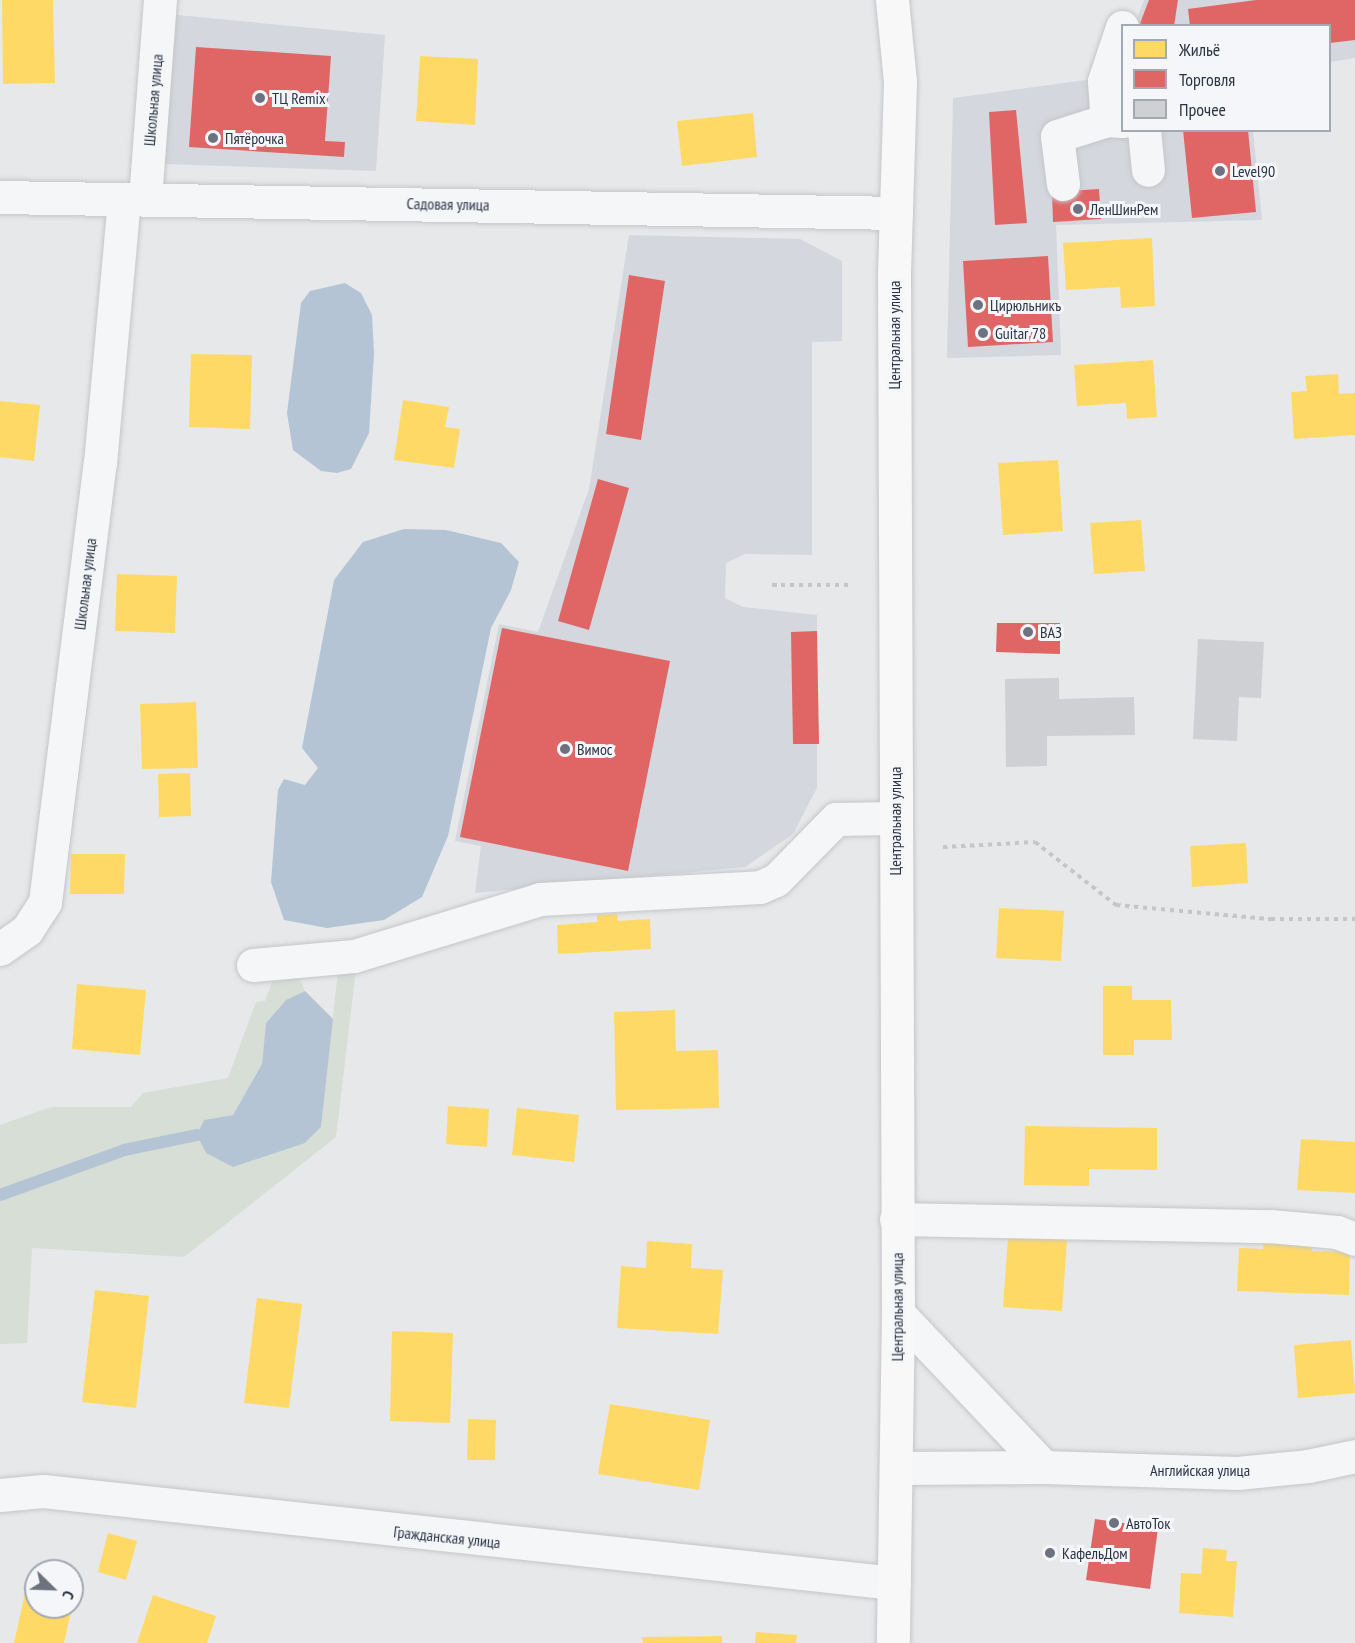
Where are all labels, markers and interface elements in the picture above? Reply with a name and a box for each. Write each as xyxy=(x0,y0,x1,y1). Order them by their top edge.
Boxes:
legend xyxy=(1121,24,1331,132)
text: Жильё xyxy=(1179,38,1220,61)
street label: Школьная улица xyxy=(139,53,167,147)
text: Торговля xyxy=(1179,68,1235,91)
place label: ТЦ Remix xyxy=(272,88,326,108)
marker: ТЦ Remix xyxy=(253,91,267,105)
text: Прочее xyxy=(1179,98,1226,121)
place label: Пятёрочка xyxy=(225,128,284,148)
marker: Пятёрочка xyxy=(206,131,220,145)
place label: Level90 xyxy=(1232,161,1275,181)
marker: Level90 xyxy=(1213,164,1227,178)
street label: Садовая улица xyxy=(406,194,490,214)
place label: ЛенШинРем xyxy=(1090,199,1158,219)
marker: ЛенШинРем xyxy=(1071,202,1085,216)
street label: Центральная улица xyxy=(884,281,904,389)
place label: Цирюльникъ xyxy=(990,295,1061,315)
marker: Цирюльникъ xyxy=(971,298,985,312)
place label: Guitar 78 xyxy=(995,323,1046,343)
marker: Guitar 78 xyxy=(976,326,990,340)
street label: Школьная улица xyxy=(70,537,100,631)
place label: ВАЗ xyxy=(1040,622,1062,642)
marker: ВАЗ xyxy=(1021,625,1035,639)
place label: Вимос xyxy=(577,739,613,759)
marker: Вимос xyxy=(558,742,572,756)
street label: Центральная улица xyxy=(885,767,905,875)
street label: Центральная улица xyxy=(887,1253,907,1361)
street label: Английская улица xyxy=(1150,1460,1250,1480)
place label: АвтоТок xyxy=(1126,1513,1170,1533)
marker: АвтоТок xyxy=(1107,1516,1121,1530)
street label: Гражданская улица xyxy=(393,1522,501,1552)
place label: КафельДом xyxy=(1062,1543,1128,1563)
marker: КафельДом xyxy=(1043,1546,1057,1560)
north arrow xyxy=(24,1559,84,1619)
text: С xyxy=(58,1588,79,1603)

